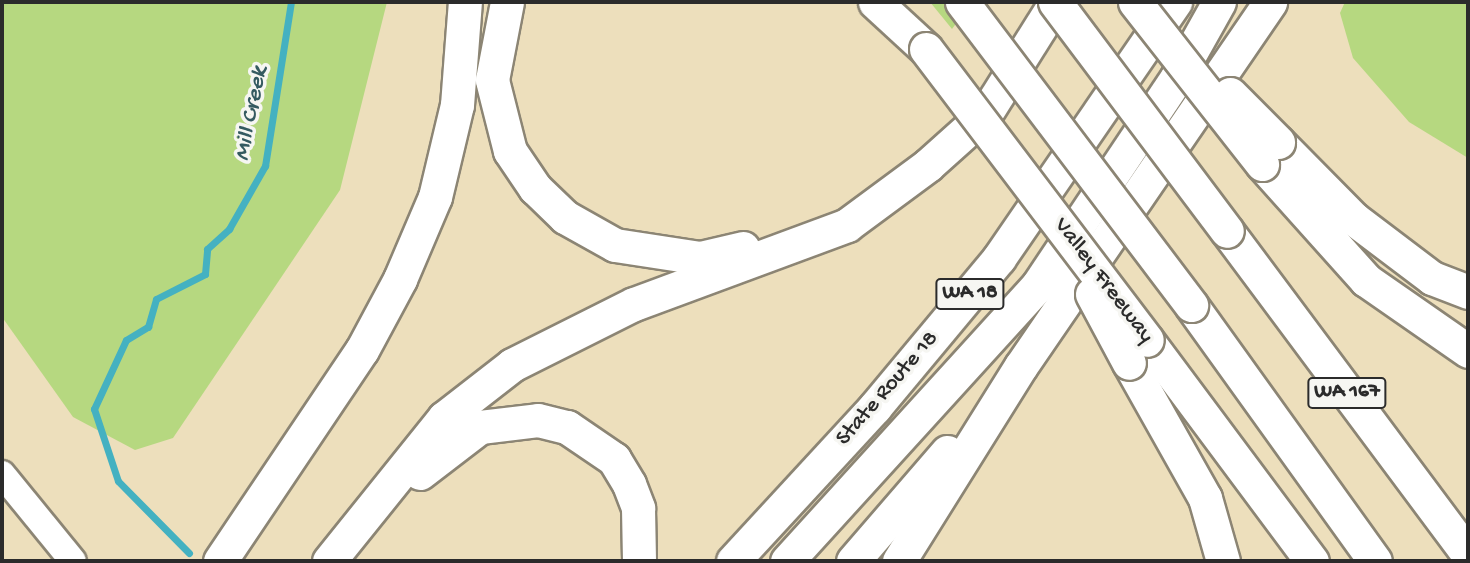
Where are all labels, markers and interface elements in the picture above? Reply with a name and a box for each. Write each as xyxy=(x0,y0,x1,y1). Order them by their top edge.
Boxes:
water label: Mill Creek xyxy=(229,65,275,163)
street label: Valley Freeway xyxy=(1047,213,1159,349)
road number: WA 18 xyxy=(935,276,1005,312)
street label: State Route 18 xyxy=(831,326,945,452)
road number: WA 167 xyxy=(1307,376,1387,410)

